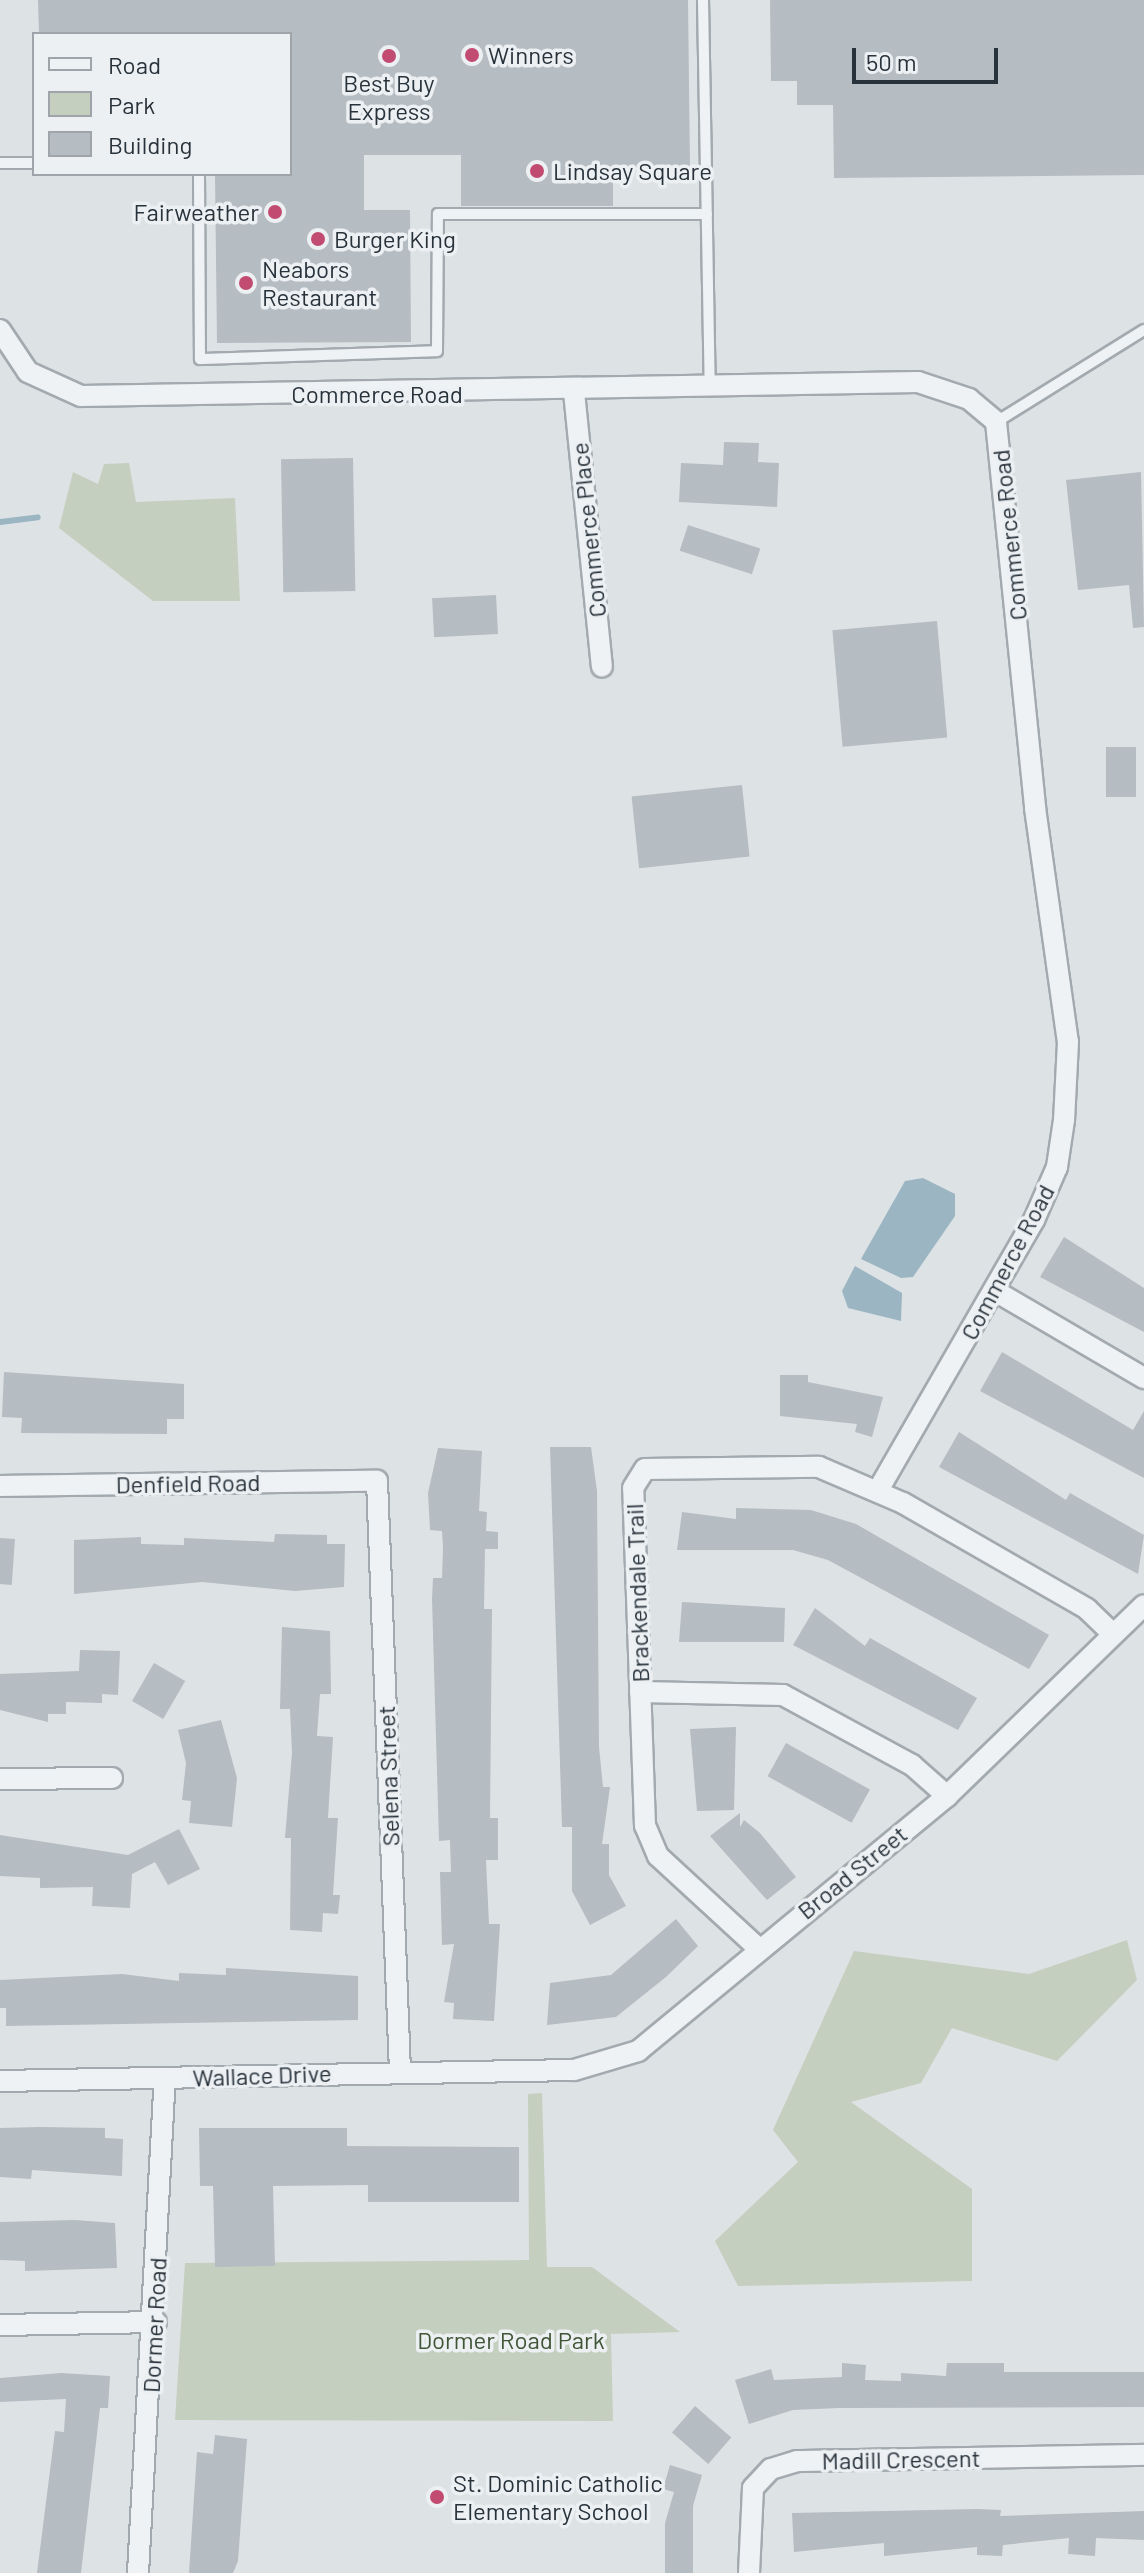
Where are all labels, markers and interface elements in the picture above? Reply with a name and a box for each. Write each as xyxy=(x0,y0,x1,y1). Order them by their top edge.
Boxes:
legend xyxy=(32,32,292,176)
scale bar xyxy=(856,32,1002,82)
place label: Winners xyxy=(488,41,574,69)
marker: Winners xyxy=(463,46,481,64)
marker: Best Buy Express xyxy=(380,47,398,65)
text: 50 m xyxy=(866,47,917,76)
text: Road xyxy=(108,50,161,79)
place label: Best Buy Express xyxy=(343,69,435,125)
text: Park xyxy=(108,90,155,119)
text: Building xyxy=(108,130,192,159)
place label: Lindsay Square xyxy=(553,157,712,185)
marker: Lindsay Square xyxy=(528,162,546,180)
place label: Fairweather xyxy=(134,198,259,226)
marker: Fairweather xyxy=(266,203,284,221)
place label: Burger King xyxy=(334,225,456,253)
marker: Burger King xyxy=(309,230,327,248)
place label: Neabors Restaurant xyxy=(262,255,377,311)
marker: Neabors Restaurant xyxy=(237,274,255,292)
street label: Commerce Road xyxy=(291,380,463,408)
street label: Commerce Place xyxy=(564,441,612,619)
street label: Commerce Road xyxy=(986,448,1032,622)
street label: Commerce Road xyxy=(954,1179,1060,1345)
street label: Denfield Road xyxy=(115,1467,261,1499)
street label: Brackendale Trail xyxy=(619,1503,655,1683)
street label: Selena Street xyxy=(371,1705,405,1847)
street label: Broad Street xyxy=(791,1819,913,1925)
street label: Wallace Drive xyxy=(192,2058,332,2092)
street label: Dormer Road xyxy=(136,2256,172,2394)
park label: Dormer Road Park xyxy=(417,2326,605,2354)
street label: Madill Crescent xyxy=(821,2443,981,2475)
place label: St. Dominic Catholic Elementary School xyxy=(453,2469,663,2525)
marker: St. Dominic Catholic Elementary School xyxy=(428,2488,446,2506)

